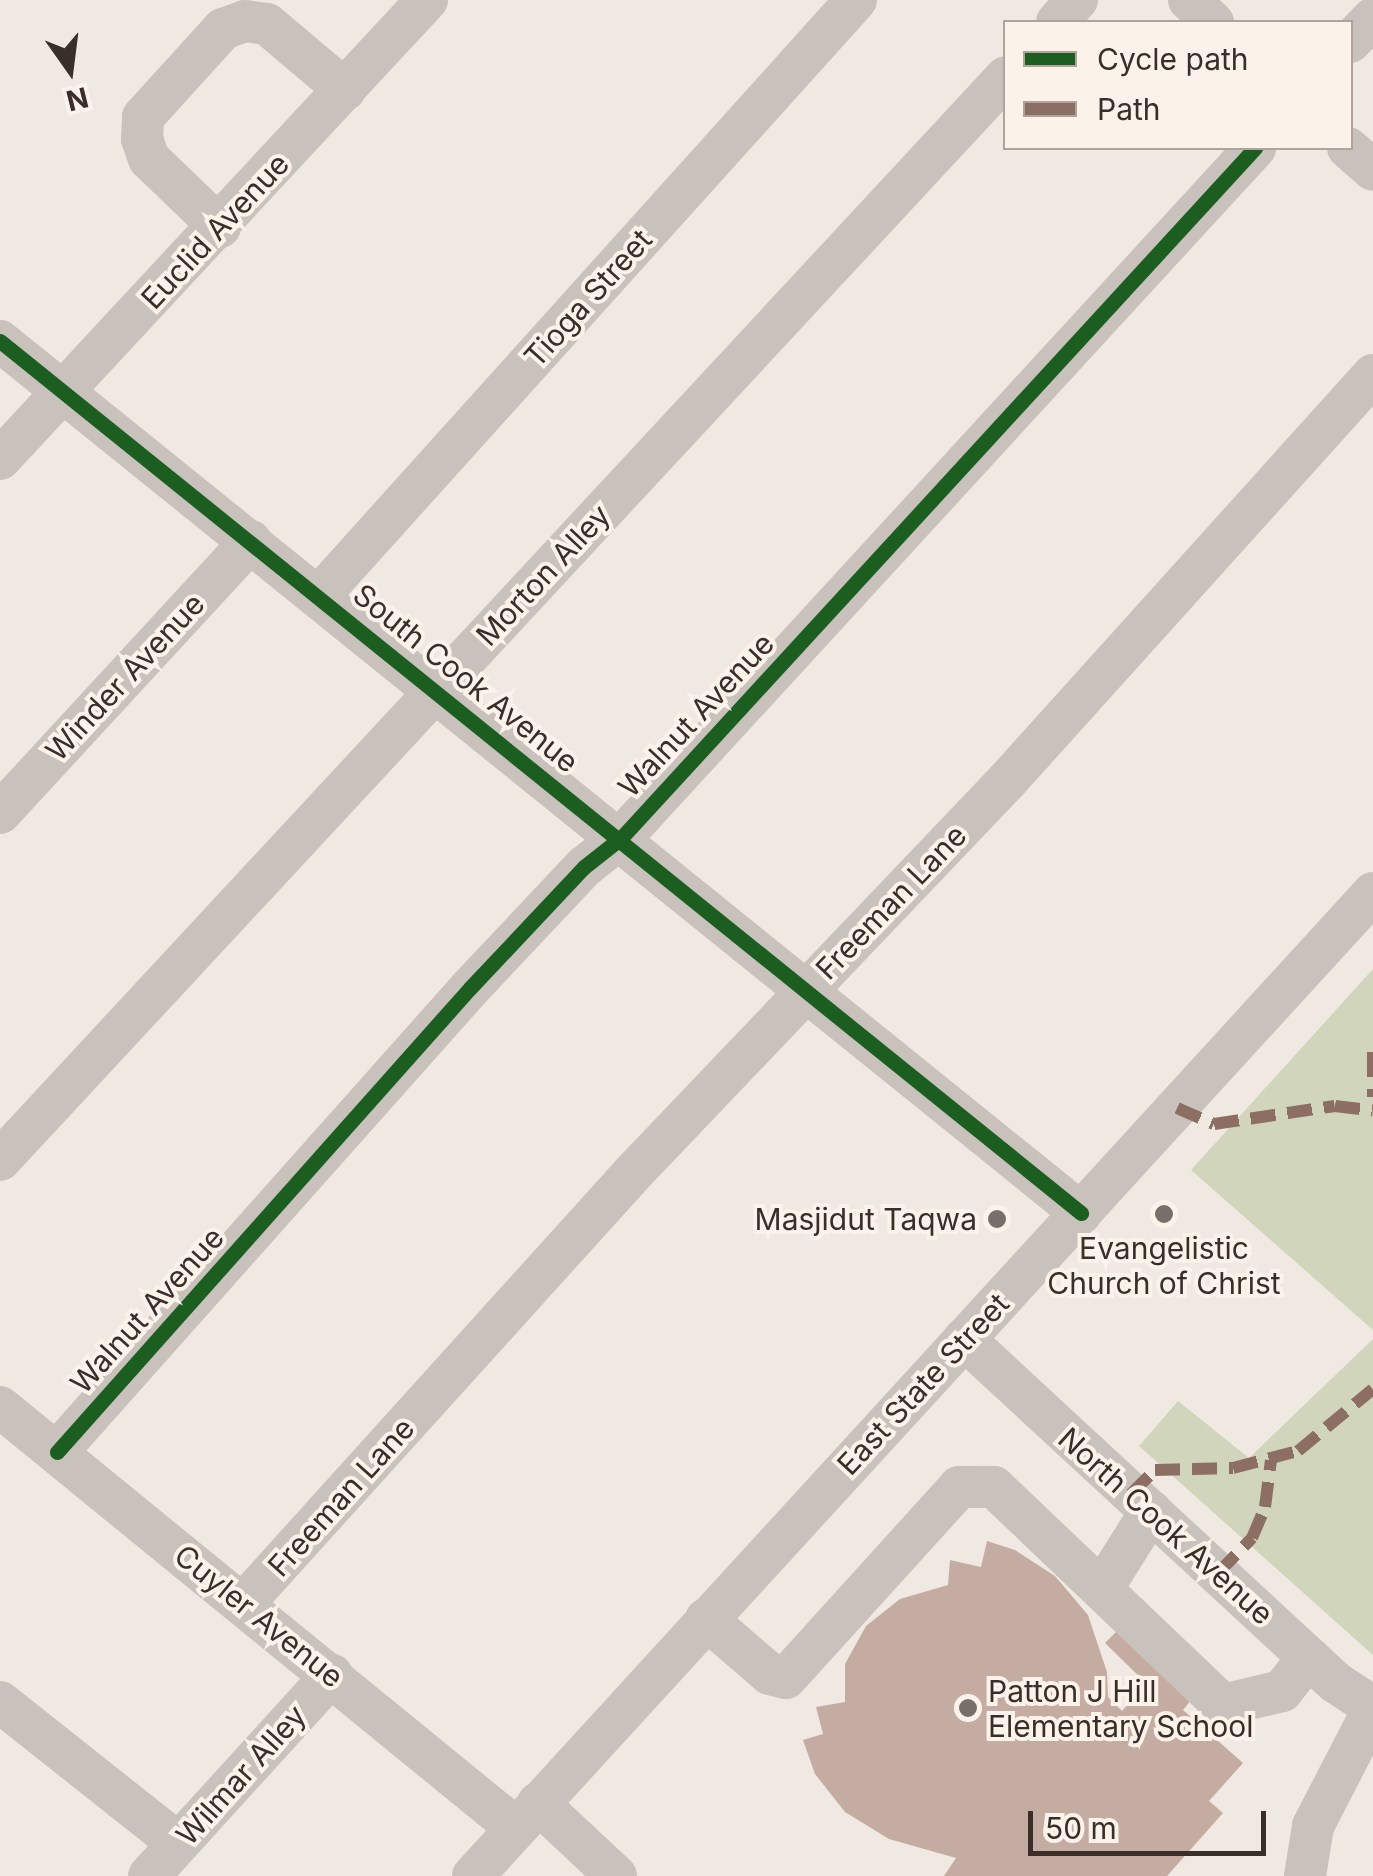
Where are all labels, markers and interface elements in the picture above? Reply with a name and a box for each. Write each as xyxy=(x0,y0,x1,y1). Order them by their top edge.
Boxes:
north arrow xyxy=(20,20,120,120)
legend xyxy=(1003,20,1353,150)
text: Cycle path xyxy=(1097,41,1249,77)
text: N xyxy=(63,80,92,118)
text: Path xyxy=(1097,91,1161,127)
street label: Euclid Avenue xyxy=(134,146,296,316)
street label: Tioga Street xyxy=(517,222,659,374)
street label: Morton Alley xyxy=(469,497,617,653)
street label: South Cook Avenue xyxy=(346,576,586,780)
street label: Winder Avenue xyxy=(38,586,212,768)
street label: Walnut Avenue xyxy=(611,625,781,805)
street label: Freeman Lane xyxy=(808,817,974,987)
place label: Masjidut Taqwa xyxy=(755,1201,977,1237)
marker: Evangelistic Church of Christ xyxy=(1153,1203,1175,1225)
marker: Masjidut Taqwa xyxy=(986,1208,1008,1230)
street label: Walnut Avenue xyxy=(63,1219,231,1401)
place label: Evangelistic Church of Christ xyxy=(1047,1230,1281,1300)
street label: East State Street xyxy=(830,1286,1016,1482)
street label: Freeman Lane xyxy=(260,1410,422,1584)
street label: North Cook Avenue xyxy=(1051,1420,1281,1632)
street label: Cuyler Avenue xyxy=(167,1537,351,1695)
place label: Patton J Hill Elementary School xyxy=(988,1673,1254,1744)
marker: Patton J Hill Elementary School xyxy=(957,1697,979,1719)
street label: Wilmar Alley xyxy=(169,1698,313,1852)
scale bar xyxy=(1033,1791,1270,1853)
text: 50 m xyxy=(1045,1810,1117,1846)

